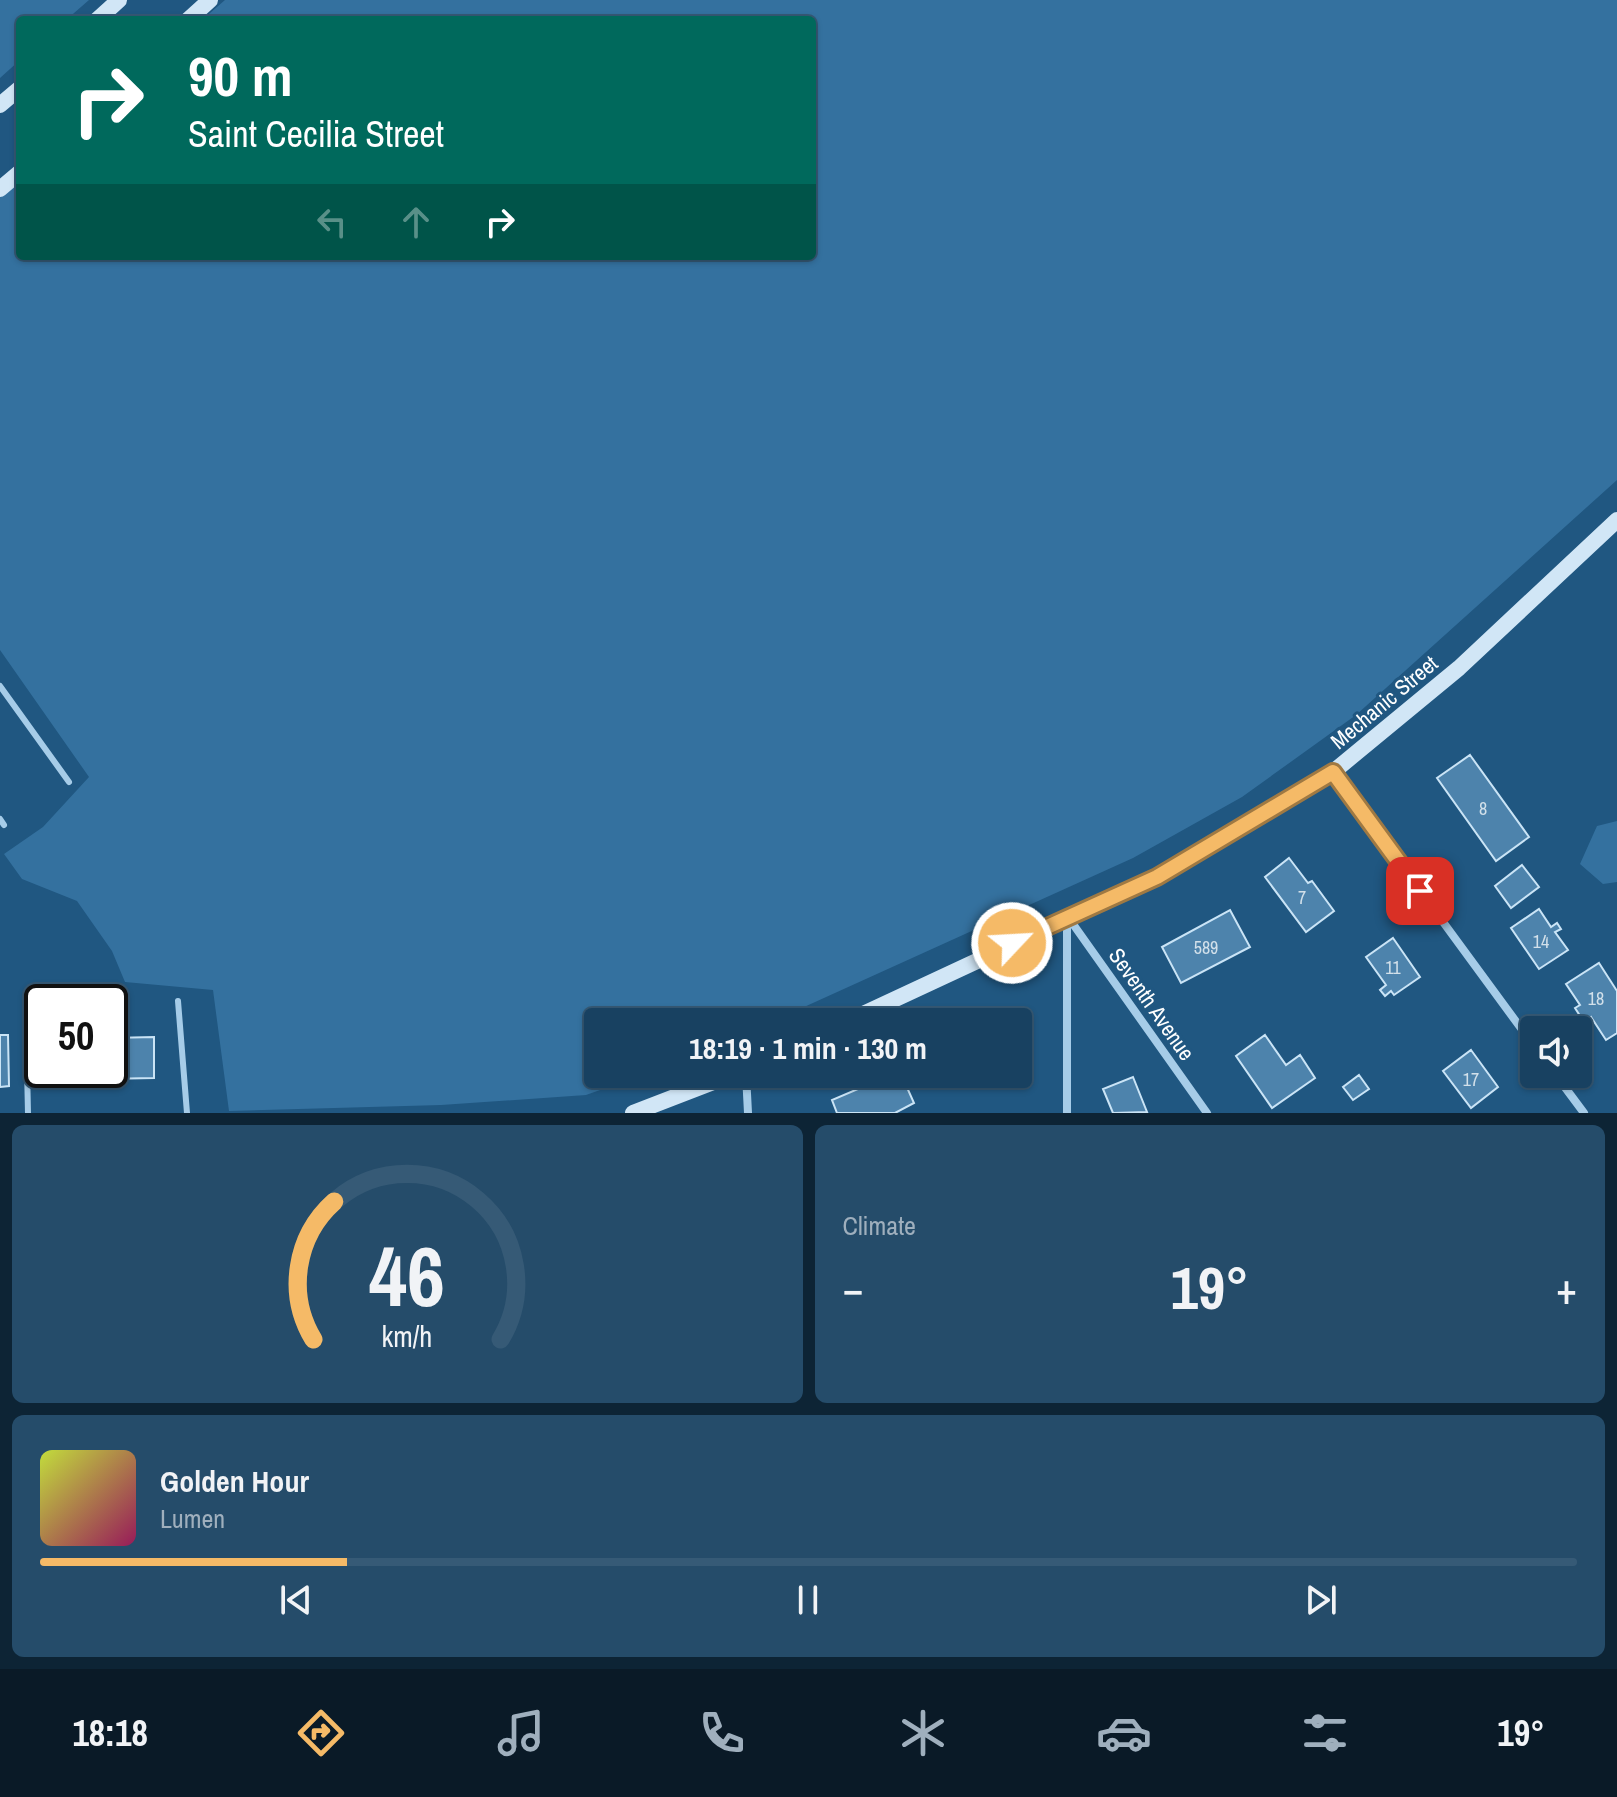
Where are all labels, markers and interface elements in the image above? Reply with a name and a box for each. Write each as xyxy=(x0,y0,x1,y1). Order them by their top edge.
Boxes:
text: 90 m xyxy=(188,38,293,113)
icon: right xyxy=(56,48,160,152)
text: Saint Cecilia Street xyxy=(188,110,444,158)
icon: left xyxy=(310,200,354,244)
icon: ahead xyxy=(394,200,438,244)
icon: right xyxy=(478,200,522,244)
street label: Mechanic Street xyxy=(1324,648,1444,756)
house number: 8 xyxy=(1479,796,1487,821)
pin xyxy=(1386,857,1454,925)
icon: arrive xyxy=(1398,869,1442,913)
house number: 7 xyxy=(1298,885,1306,910)
position arrow xyxy=(970,901,1054,985)
house number: 14 xyxy=(1533,929,1549,954)
house number: 589 xyxy=(1194,935,1218,960)
street label: Seventh Avenue xyxy=(1102,942,1202,1066)
house number: 11 xyxy=(1385,955,1401,980)
speed limit sign: 50 xyxy=(24,984,128,1088)
house number: 18 xyxy=(1588,986,1604,1011)
map controls xyxy=(1520,1016,1592,1088)
button: sound xyxy=(1520,1016,1592,1088)
text: 18:19 · 1 min · 130 m xyxy=(689,1028,927,1068)
house number: 17 xyxy=(1463,1067,1479,1092)
text: Climate xyxy=(843,1208,916,1243)
text: 46 xyxy=(369,1220,445,1332)
text: 19° xyxy=(1170,1247,1249,1328)
text: − xyxy=(843,1258,864,1318)
text: + xyxy=(1556,1258,1577,1318)
text: km/h xyxy=(382,1317,433,1356)
text: Golden Hour xyxy=(160,1461,309,1501)
text: Lumen xyxy=(160,1501,225,1536)
icon: previous xyxy=(274,1578,318,1622)
icon: pause xyxy=(786,1578,830,1622)
icon: next xyxy=(1299,1578,1343,1622)
icon: directions xyxy=(293,1705,349,1761)
icon: music xyxy=(493,1705,549,1761)
icon: phone xyxy=(694,1705,750,1761)
icon: climate xyxy=(895,1705,951,1761)
icon: car xyxy=(1096,1705,1152,1761)
icon: filters xyxy=(1297,1705,1353,1761)
text: 18:18 xyxy=(72,1709,148,1757)
text: 19° xyxy=(1497,1709,1545,1757)

